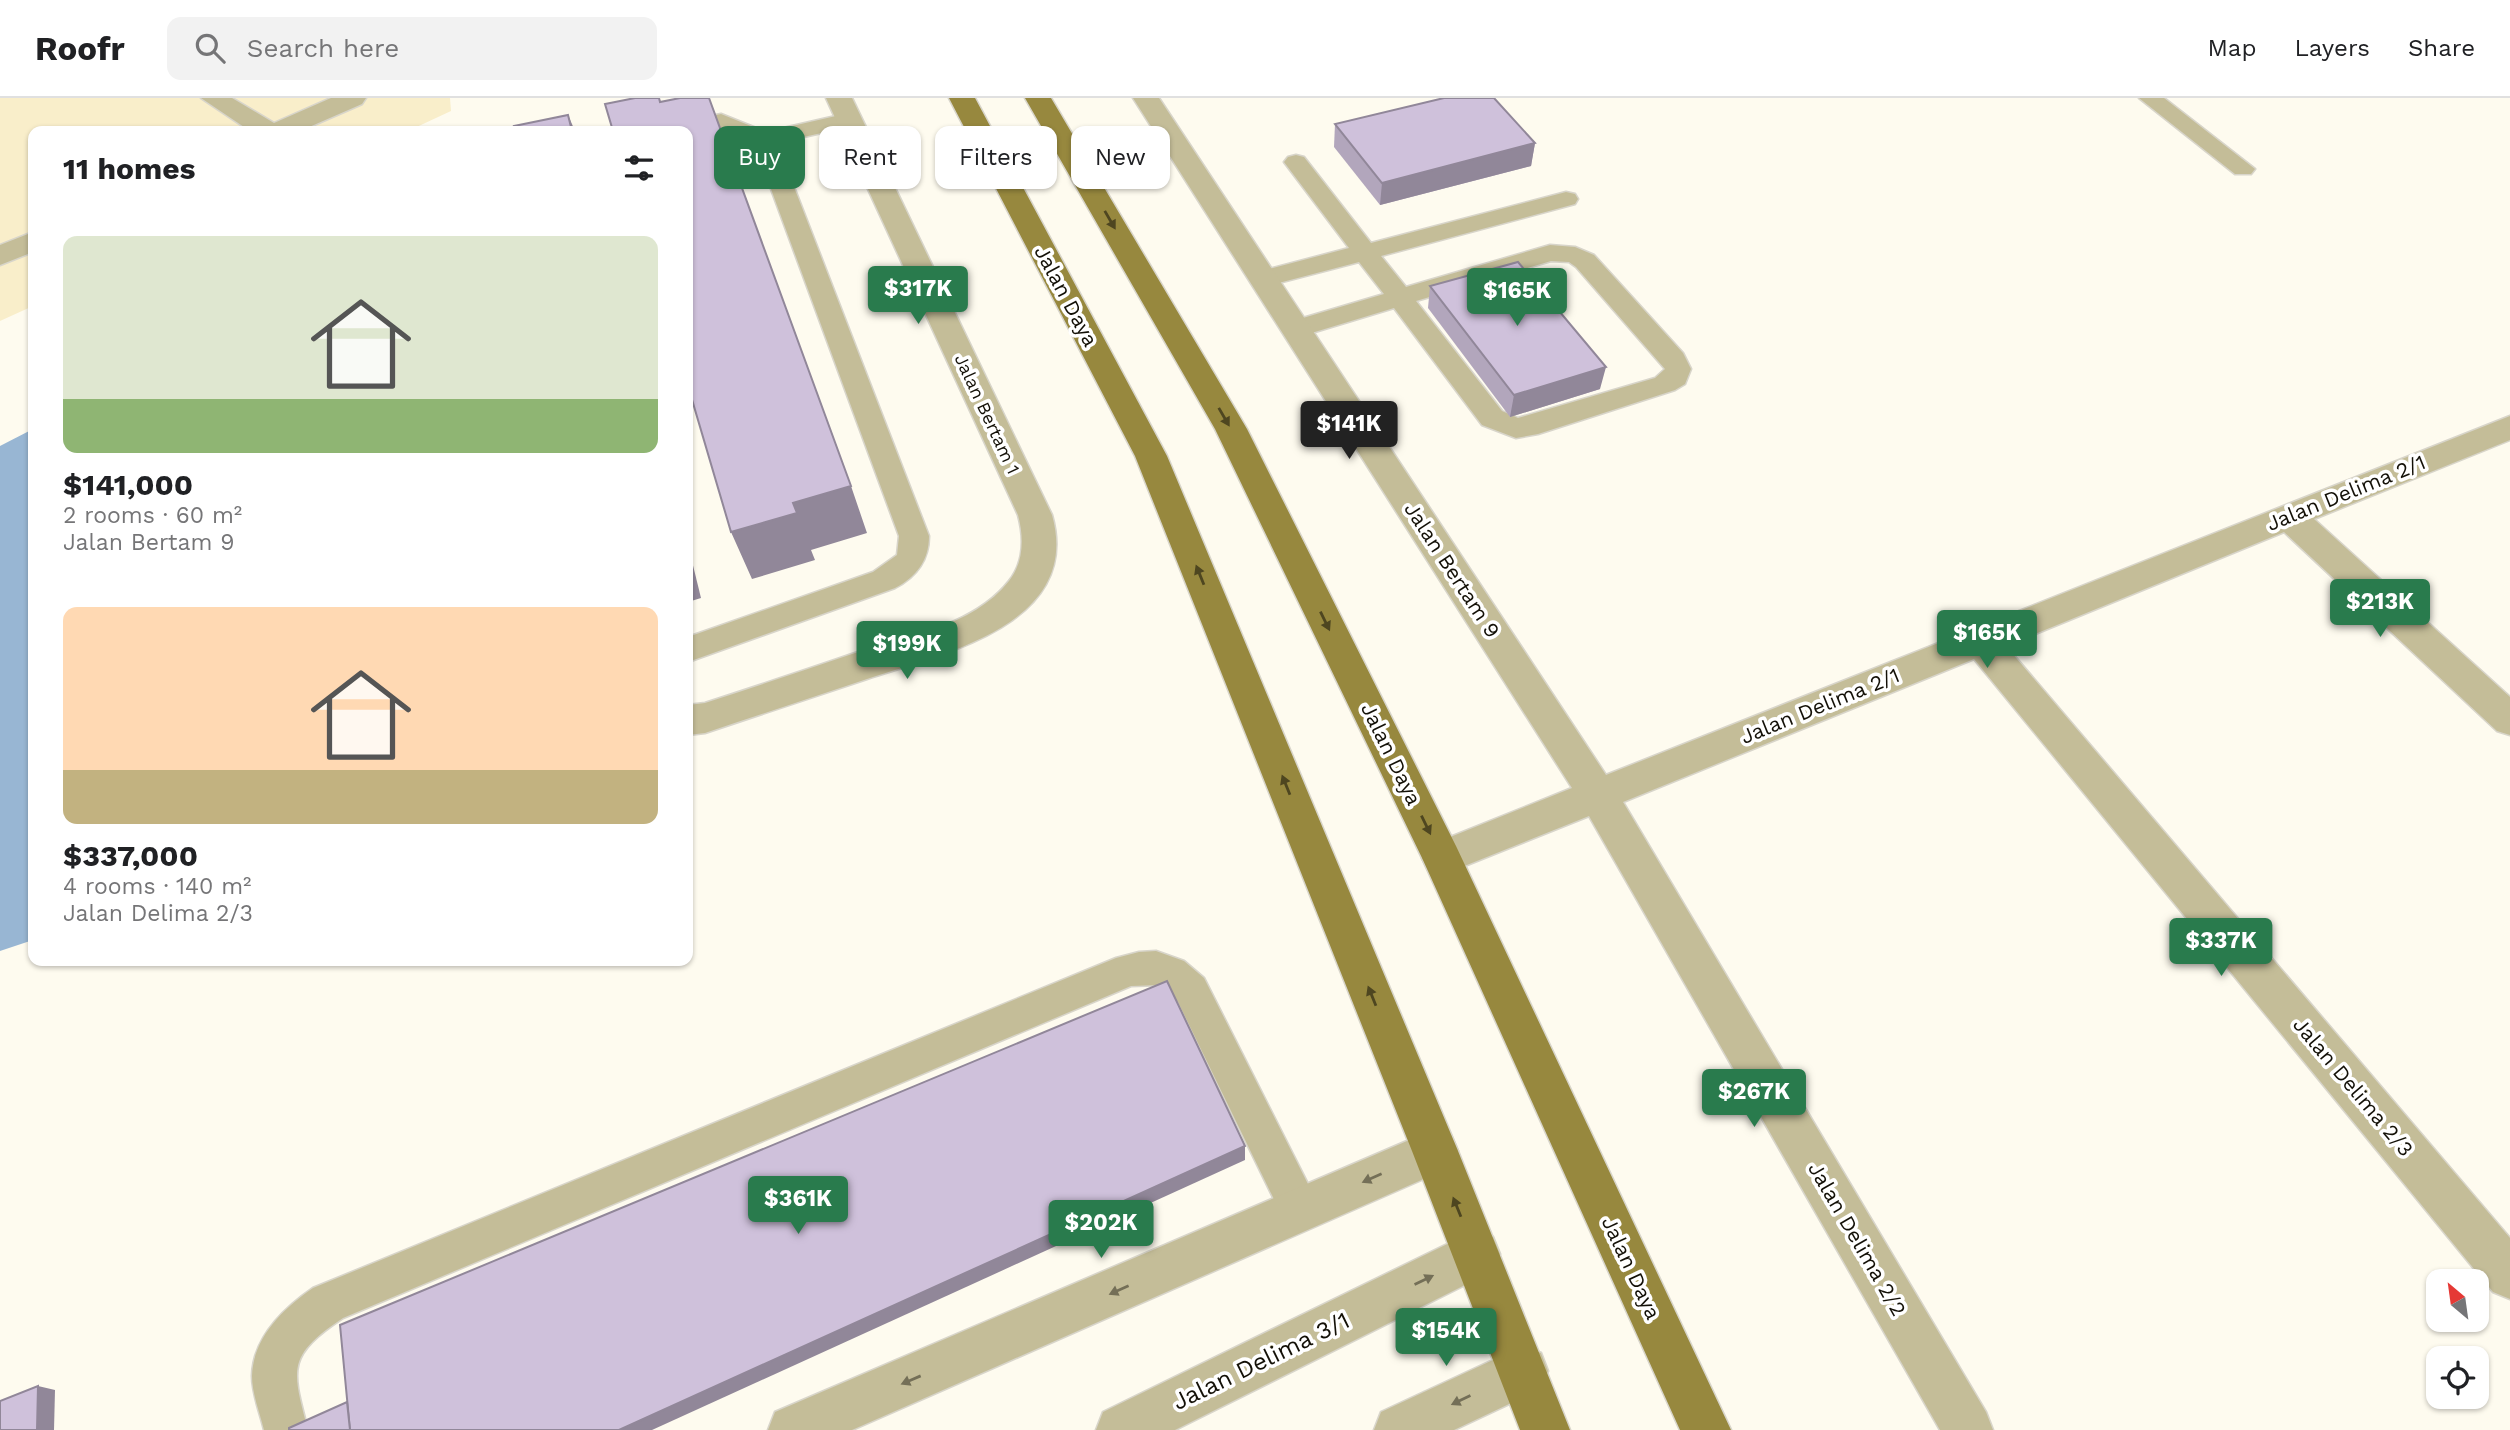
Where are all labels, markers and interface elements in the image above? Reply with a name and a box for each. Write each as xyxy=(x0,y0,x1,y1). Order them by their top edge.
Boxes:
search box xyxy=(167,17,657,80)
text: Roofr xyxy=(35,29,125,68)
icon: search xyxy=(191,29,229,67)
text: Search here xyxy=(247,33,399,63)
text: Map xyxy=(2208,34,2256,62)
text: Layers xyxy=(2294,34,2370,62)
text: Share xyxy=(2408,34,2475,62)
chip: Buy xyxy=(714,126,805,189)
chip: Rent xyxy=(819,126,921,189)
chip: Filters xyxy=(935,126,1057,189)
chip: New xyxy=(1071,126,1170,189)
icon: filters xyxy=(620,149,658,187)
text: 11 homes xyxy=(63,151,196,186)
one-way arrow xyxy=(1103,211,1116,230)
street label: Jalan Daya xyxy=(1029,241,1104,351)
pin: $317K xyxy=(869,266,967,326)
pin: $165K xyxy=(1468,268,1566,328)
text: $317K xyxy=(884,275,952,302)
text: $165K xyxy=(1483,277,1551,304)
icon: home xyxy=(298,281,424,407)
street label: Jalan Bertam 1 xyxy=(951,351,1024,477)
pin: $141K xyxy=(1300,402,1398,461)
one-way arrow xyxy=(1218,407,1230,427)
text: $141K xyxy=(1317,410,1381,437)
street label: Jalan Delima 2/1 xyxy=(2263,449,2429,536)
text: $141,000 xyxy=(63,467,193,502)
street label: Jalan Bertam 9 xyxy=(1399,497,1506,642)
text: 2 rooms · 60 m² xyxy=(63,502,242,529)
text: Jalan Bertam 9 xyxy=(63,529,234,556)
one-way arrow xyxy=(1194,564,1205,585)
pin: $213K xyxy=(2331,580,2429,639)
text: $213K xyxy=(2346,588,2414,615)
pin: $165K xyxy=(1938,610,2036,670)
one-way arrow xyxy=(1320,611,1331,631)
text: $165K xyxy=(1953,619,2021,646)
pin: $199K xyxy=(858,622,956,681)
text: $199K xyxy=(873,630,941,657)
icon: home xyxy=(298,652,424,778)
street label: Jalan Delima 2/1 xyxy=(1737,662,1903,749)
street label: Jalan Daya xyxy=(1356,699,1427,809)
one-way arrow xyxy=(1280,775,1291,796)
one-way arrow xyxy=(1420,815,1431,835)
text: $337,000 xyxy=(63,838,198,873)
text: 4 rooms · 140 m² xyxy=(63,873,251,900)
text: Jalan Delima 2/3 xyxy=(63,900,253,927)
pin: $337K xyxy=(2172,918,2270,978)
text: $337K xyxy=(2185,927,2257,954)
one-way arrow xyxy=(1366,985,1377,1006)
street label: Jalan Delima 2/3 xyxy=(2288,1012,2419,1161)
pin: $267K xyxy=(1705,1070,1803,1129)
text: $267K xyxy=(1718,1078,1790,1105)
street label: Jalan Delima 2/2 xyxy=(1803,1157,1912,1320)
one-way arrow xyxy=(1362,1173,1383,1184)
pin: $361K xyxy=(749,1176,847,1236)
text: $361K xyxy=(764,1185,832,1212)
one-way arrow xyxy=(1452,1196,1463,1217)
pin: $202K xyxy=(1052,1200,1150,1260)
text: $202K xyxy=(1065,1209,1137,1236)
street label: Jalan Daya xyxy=(1597,1212,1666,1323)
north arrow xyxy=(2426,1269,2488,1332)
map controls xyxy=(2426,1269,2489,1409)
one-way arrow xyxy=(1414,1274,1434,1285)
one-way arrow xyxy=(1109,1285,1130,1296)
street label: Jalan Delima 3/1 xyxy=(1168,1306,1354,1416)
pin: $154K xyxy=(1397,1308,1495,1368)
text: $154K xyxy=(1412,1317,1480,1344)
button: locate xyxy=(2426,1346,2489,1409)
one-way arrow xyxy=(900,1375,921,1386)
one-way arrow xyxy=(1451,1395,1471,1406)

